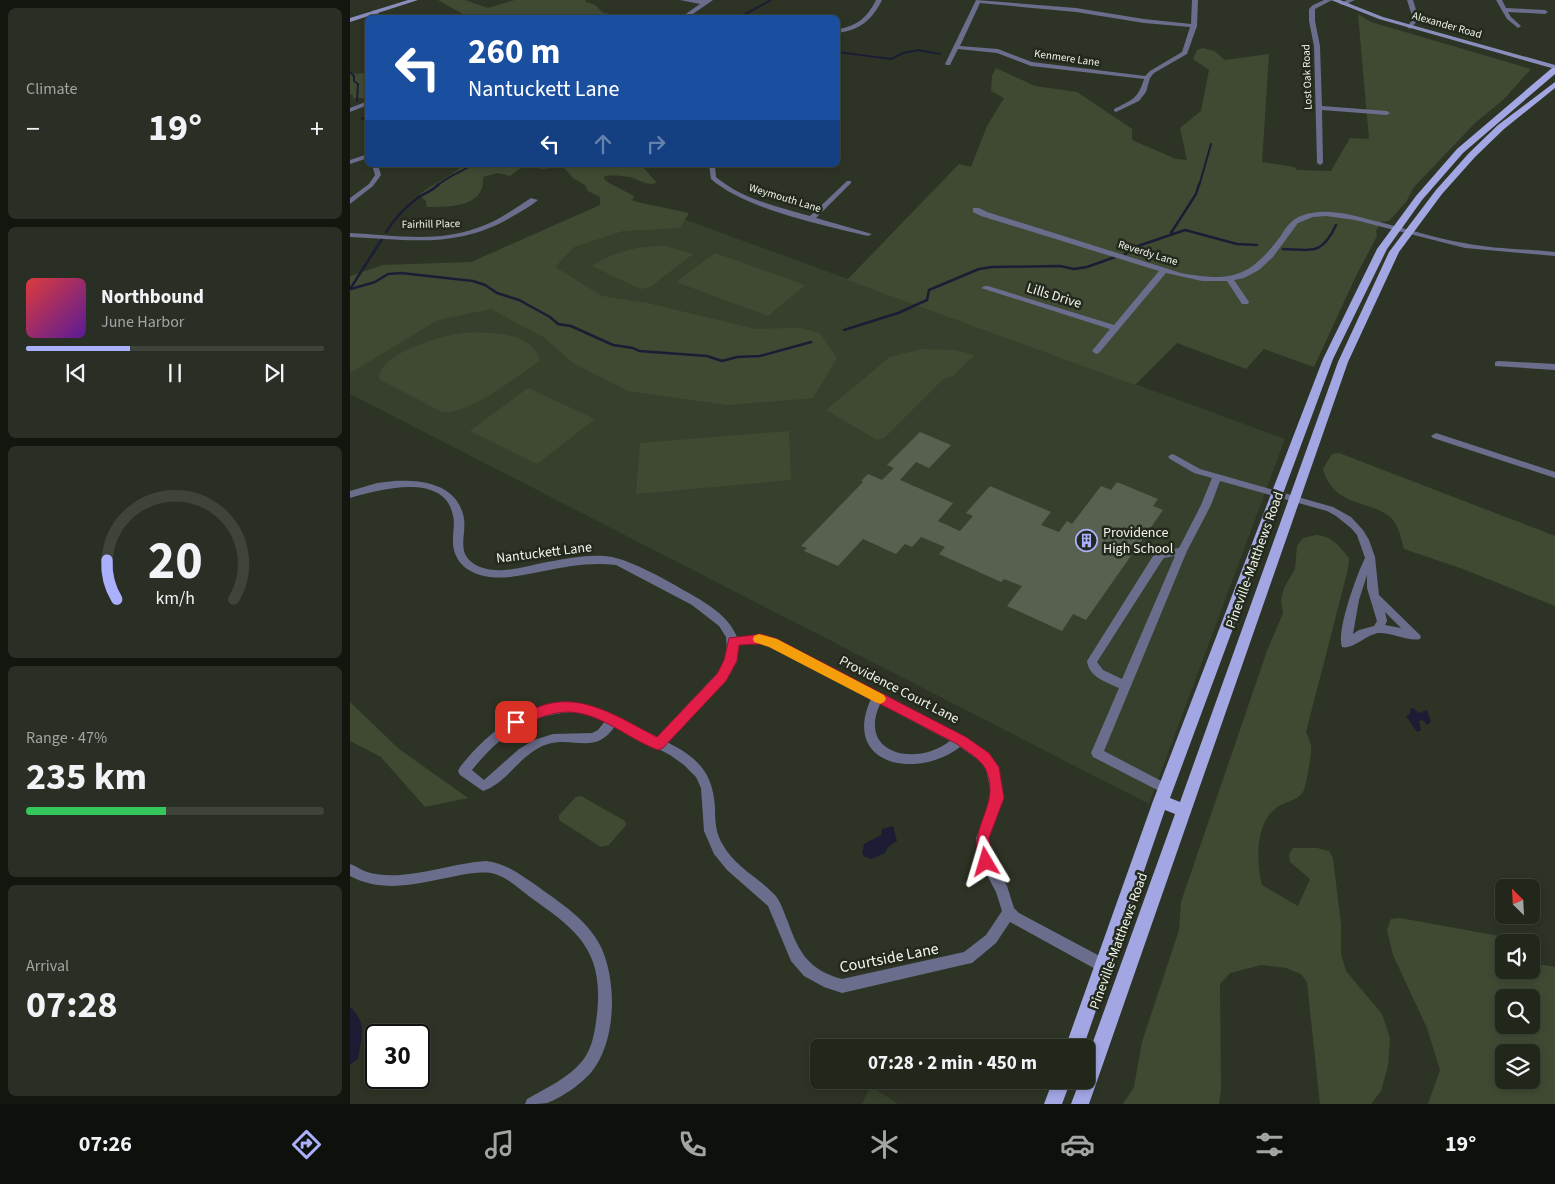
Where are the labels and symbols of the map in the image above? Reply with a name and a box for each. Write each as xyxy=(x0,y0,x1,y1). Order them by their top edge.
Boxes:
street label: Alexander Road xyxy=(1410,8,1484,42)
street label: Lost Oak Road xyxy=(1298,44,1316,110)
street label: Kenmere Lane xyxy=(1033,46,1101,70)
street label: Weymouth Lane xyxy=(747,180,823,216)
street label: Fairhill Place xyxy=(402,216,461,232)
street label: Reverdy Lane xyxy=(1116,237,1180,269)
street label: Lills Drive xyxy=(1024,278,1084,314)
street label: Pineville-Matthews Road xyxy=(1221,489,1289,631)
place label: Providence High School xyxy=(1103,523,1174,559)
building icon: Providence High School xyxy=(1075,529,1099,553)
street label: Nantuckett Lane xyxy=(495,537,593,569)
street label: Providence Court Lane xyxy=(835,651,963,729)
pin xyxy=(495,701,537,743)
position arrow xyxy=(959,835,1011,887)
street label: Pineville-Matthews Road xyxy=(1085,870,1153,1012)
north arrow xyxy=(1495,879,1540,924)
street label: Courtside Lane xyxy=(838,938,940,978)
speed limit sign: 30 xyxy=(365,1024,430,1089)

